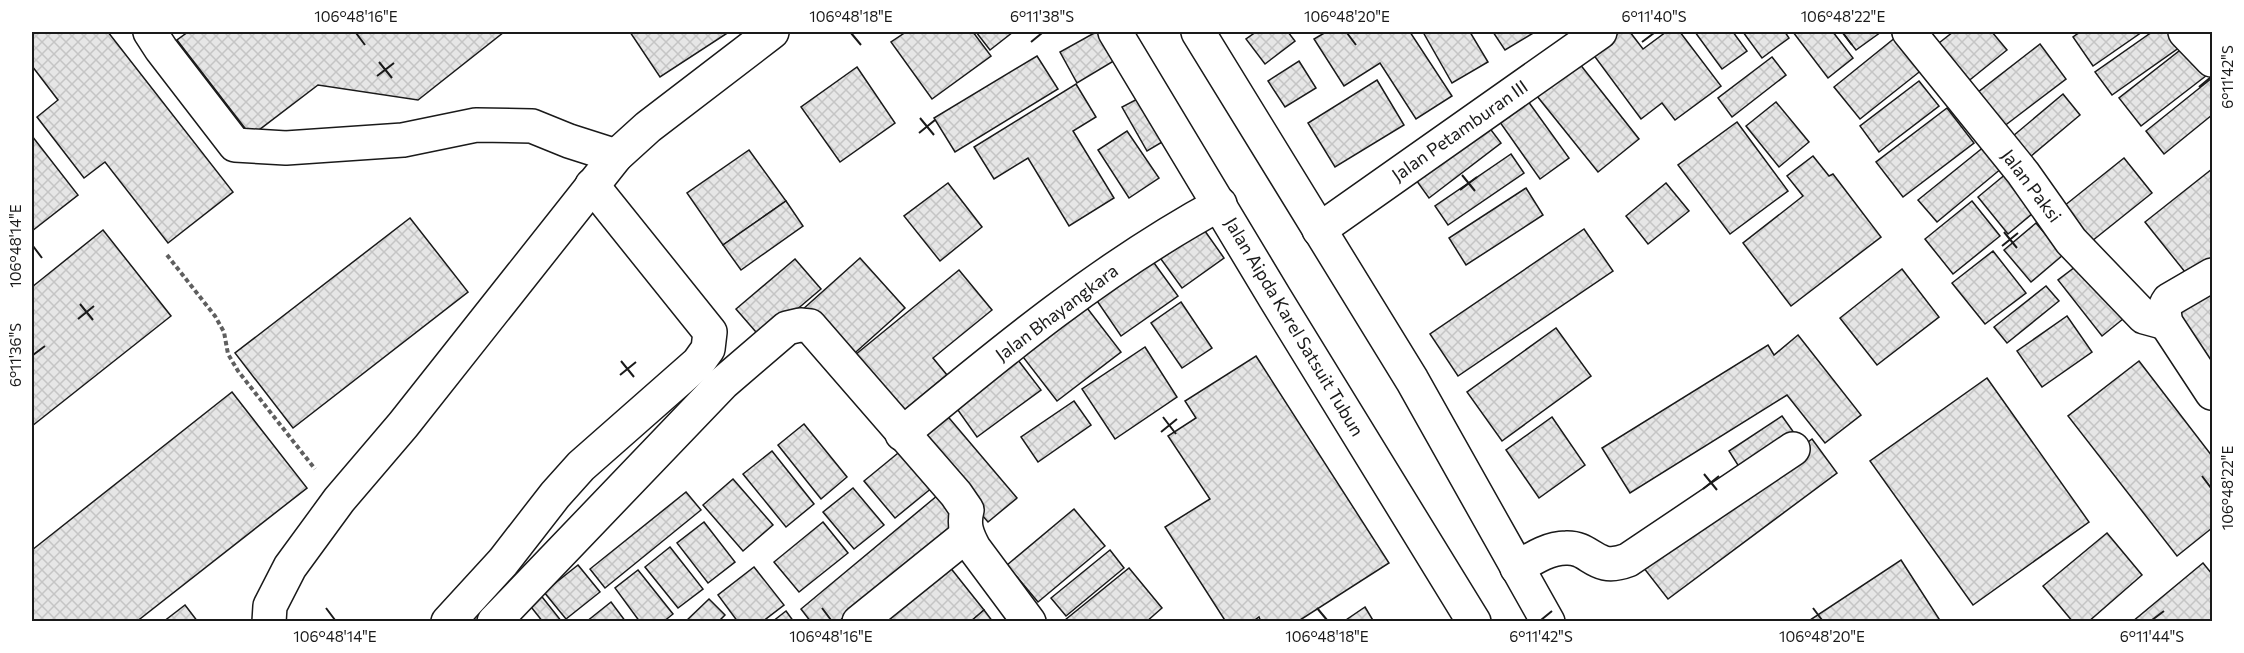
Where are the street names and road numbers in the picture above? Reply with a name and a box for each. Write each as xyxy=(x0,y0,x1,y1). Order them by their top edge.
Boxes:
street label: Jalan Petamburan III xyxy=(1387,75,1532,185)
street label: Jalan Paksi xyxy=(1997,145,2066,226)
street label: Jalan Aipda Karel Satsuit Tubun xyxy=(1221,213,1369,440)
street label: Jalan Bhayangkara xyxy=(991,259,1122,365)

